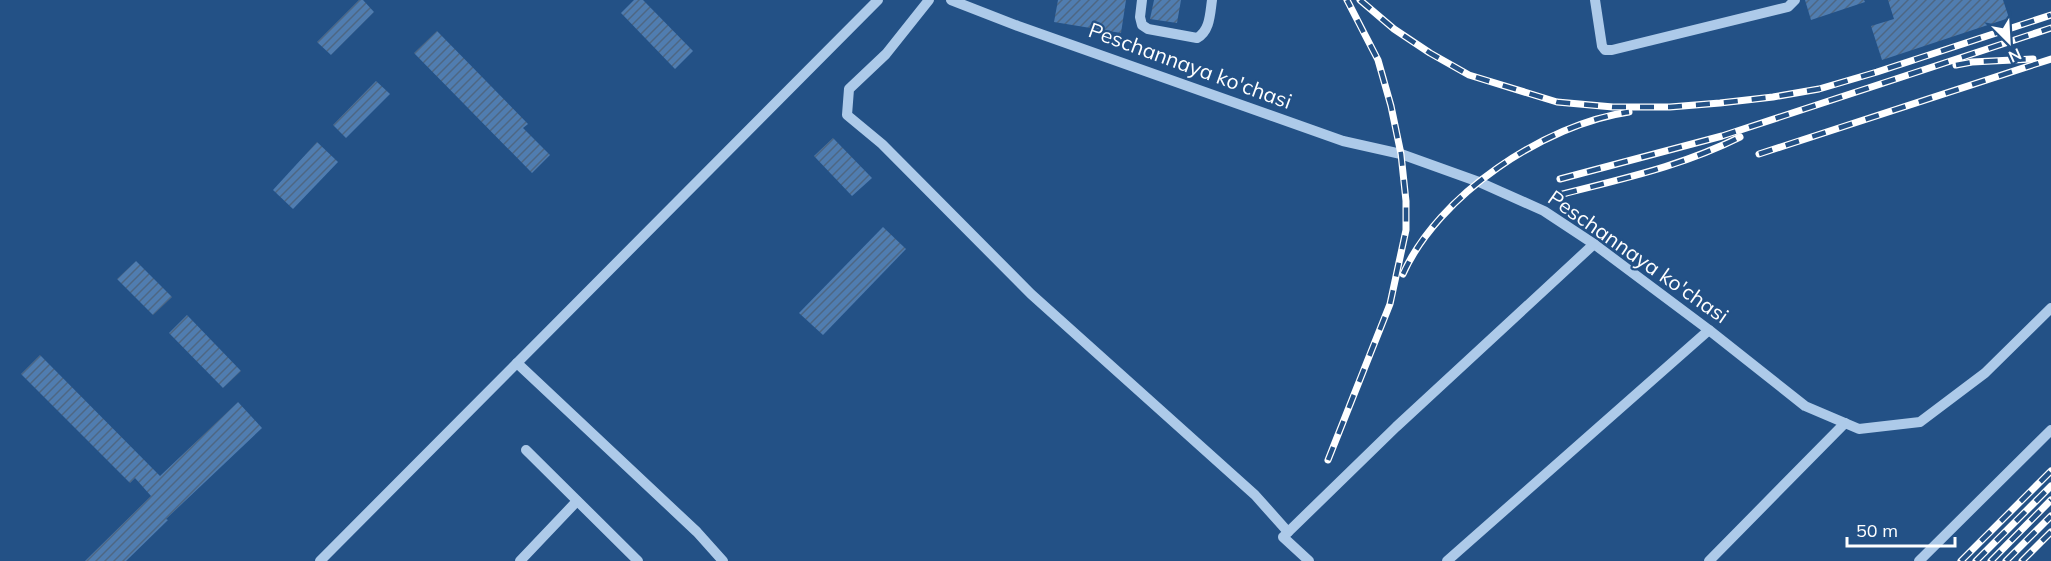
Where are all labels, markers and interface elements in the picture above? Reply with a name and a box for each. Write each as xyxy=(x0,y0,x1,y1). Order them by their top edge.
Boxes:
north arrow xyxy=(1979,12,2039,72)
street label: Peschannaya ko'chasi xyxy=(1085,16,1296,114)
text: N xyxy=(2006,44,2025,67)
street label: Peschannaya ko'chasi xyxy=(1543,184,1734,328)
scale bar xyxy=(1847,510,1955,548)
text: 50 m xyxy=(1856,519,1898,542)

